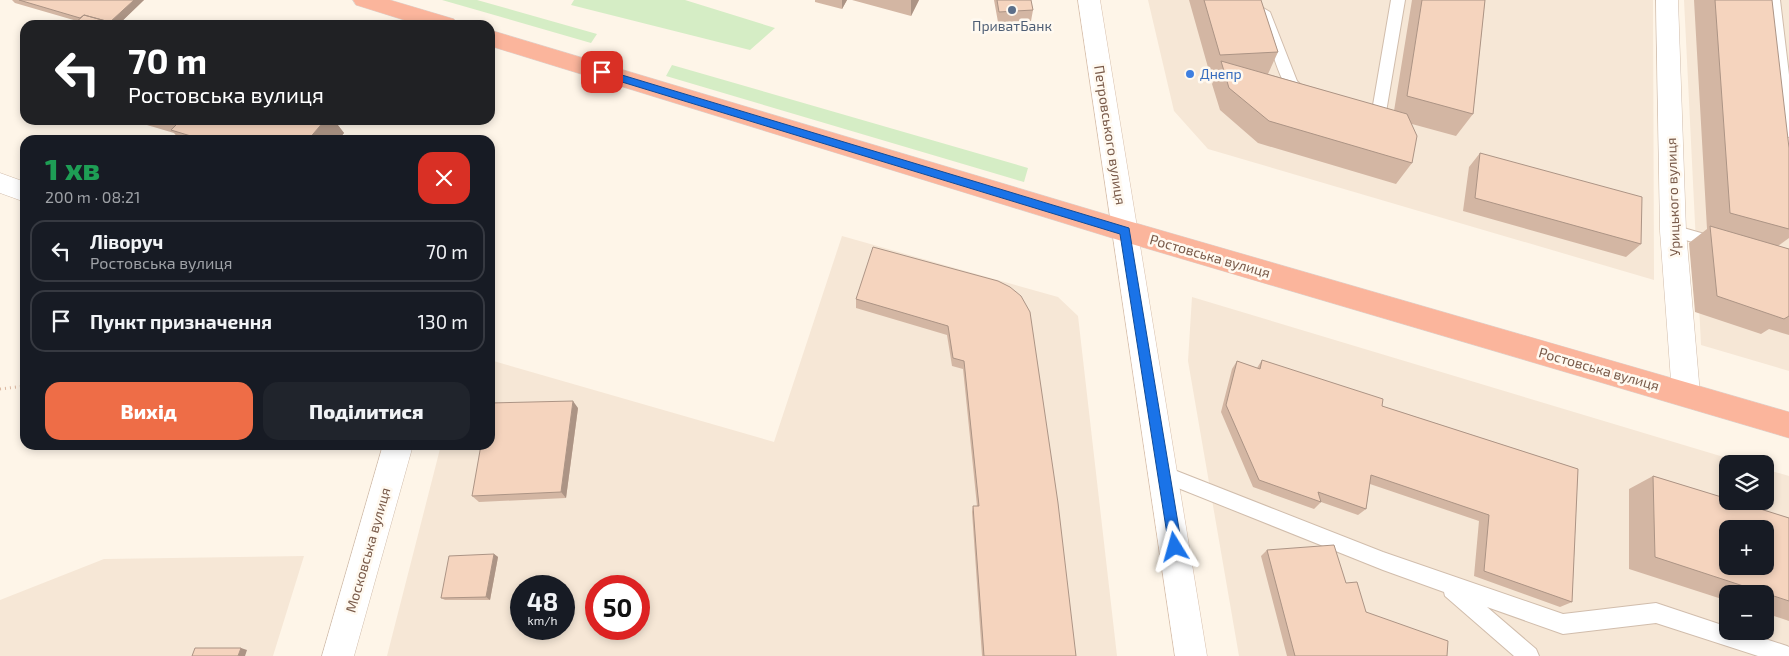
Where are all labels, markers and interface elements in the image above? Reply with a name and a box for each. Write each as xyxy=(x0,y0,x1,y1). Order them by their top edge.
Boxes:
marker: ПриватБанк xyxy=(1006,4,1018,16)
place label: ПриватБанк xyxy=(972,17,1052,34)
text: 70 m xyxy=(128,39,207,81)
icon: left xyxy=(45,40,110,105)
pin xyxy=(581,51,623,93)
icon: arrive xyxy=(588,58,616,86)
street label: Петровського вулиця xyxy=(1091,64,1130,206)
place label: Днепр xyxy=(1200,65,1242,82)
marker: Днепр xyxy=(1184,68,1196,80)
text: Ростовська вулиця xyxy=(128,81,324,107)
street label: Урицького вулиця xyxy=(1662,137,1683,257)
text: 1 хв xyxy=(45,150,100,186)
button: close xyxy=(418,152,470,204)
text: 200 m · 08:21 xyxy=(45,187,140,206)
text: Ліворуч xyxy=(90,230,163,253)
street label: Ростовська вулиця xyxy=(1148,230,1272,281)
icon: left xyxy=(47,237,75,265)
text: 70 m xyxy=(426,240,468,263)
text: Ростовська вулиця xyxy=(90,253,232,272)
icon: arrive xyxy=(47,307,75,335)
text: Пункт призначення xyxy=(90,310,272,333)
text: 130 m xyxy=(418,310,468,333)
street label: Ростовська вулиця xyxy=(1537,343,1661,394)
button: Вихід xyxy=(45,382,253,440)
button: Поділитися xyxy=(263,382,470,440)
map controls xyxy=(1719,455,1774,640)
button: layers xyxy=(1719,455,1774,510)
street label: Московська вулиця xyxy=(342,485,394,614)
position arrow xyxy=(1148,520,1200,572)
button: + xyxy=(1719,520,1774,575)
speed limit sign: 50 xyxy=(585,575,650,640)
button: − xyxy=(1719,585,1774,640)
text: 48 xyxy=(527,586,558,616)
text: km/h xyxy=(528,613,557,627)

